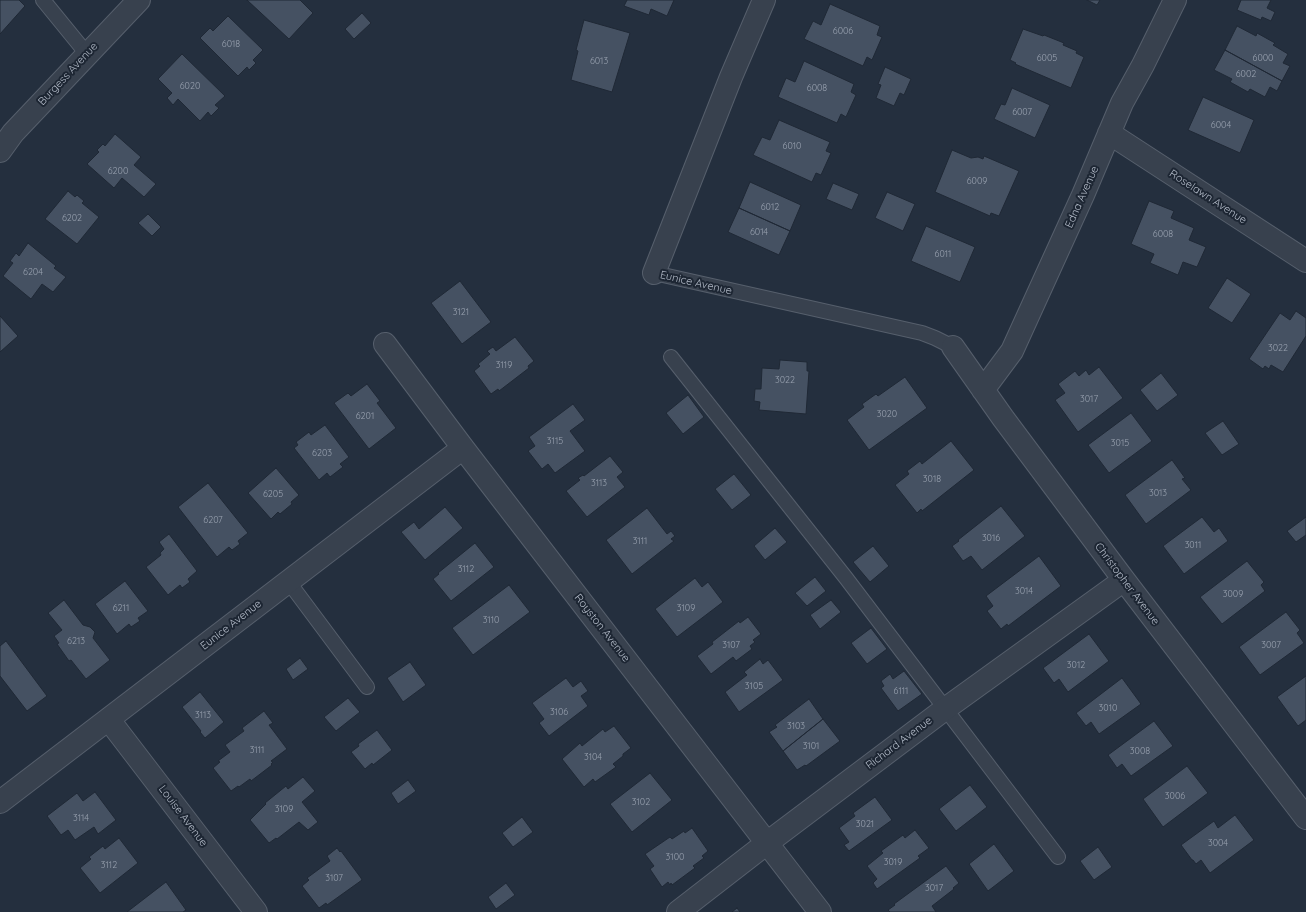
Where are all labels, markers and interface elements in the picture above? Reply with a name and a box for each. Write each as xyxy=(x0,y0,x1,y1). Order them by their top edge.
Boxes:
house number: 6006 xyxy=(833,26,853,36)
house number: 6018 xyxy=(222,39,240,49)
street label: Burgess Avenue xyxy=(35,40,101,108)
house number: 6005 xyxy=(1037,53,1057,63)
house number: 6000 xyxy=(1253,53,1273,63)
house number: 6013 xyxy=(590,56,608,66)
house number: 6002 xyxy=(1236,69,1256,79)
house number: 6020 xyxy=(180,81,200,91)
house number: 6008 xyxy=(807,83,827,93)
house number: 6007 xyxy=(1012,107,1032,117)
house number: 6004 xyxy=(1211,120,1231,130)
house number: 6010 xyxy=(783,141,801,151)
street label: Edna Avenue xyxy=(1062,164,1102,230)
house number: 6200 xyxy=(108,166,128,176)
street label: Roselawn Avenue xyxy=(1167,167,1249,227)
house number: 6009 xyxy=(967,176,987,186)
house number: 6012 xyxy=(761,202,779,212)
house number: 6202 xyxy=(62,213,82,223)
house number: 6014 xyxy=(750,227,768,237)
house number: 6008 xyxy=(1153,229,1173,239)
house number: 6011 xyxy=(935,249,951,259)
house number: 6204 xyxy=(23,267,43,277)
street label: Eunice Avenue xyxy=(659,268,733,298)
house number: 3121 xyxy=(453,307,469,317)
house number: 3022 xyxy=(1268,343,1288,353)
house number: 3119 xyxy=(496,360,512,370)
house number: 3022 xyxy=(775,375,795,385)
house number: 3017 xyxy=(1080,394,1098,404)
house number: 3020 xyxy=(877,409,897,419)
house number: 6201 xyxy=(356,411,374,421)
house number: 3115 xyxy=(547,436,563,446)
house number: 3015 xyxy=(1111,438,1129,448)
house number: 6203 xyxy=(312,448,332,458)
house number: 3018 xyxy=(923,474,941,484)
house number: 3113 xyxy=(591,478,607,488)
house number: 3013 xyxy=(1149,488,1167,498)
house number: 6205 xyxy=(263,489,283,499)
house number: 6207 xyxy=(203,515,223,525)
house number: 3016 xyxy=(982,533,1000,543)
house number: 3111 xyxy=(633,536,647,546)
street label: Christopher Avenue xyxy=(1092,540,1162,628)
house number: 3011 xyxy=(1185,540,1201,550)
house number: 3112 xyxy=(458,564,474,574)
house number: 3014 xyxy=(1015,586,1033,596)
house number: 3009 xyxy=(1223,589,1243,599)
street label: Royston Avenue xyxy=(571,591,633,665)
street label: Eunice Avenue xyxy=(198,597,264,653)
house number: 6211 xyxy=(113,603,129,613)
house number: 3109 xyxy=(677,603,695,613)
house number: 3110 xyxy=(483,615,499,625)
house number: 6213 xyxy=(67,636,85,646)
house number: 3107 xyxy=(722,640,740,650)
house number: 3007 xyxy=(1261,640,1281,650)
house number: 3012 xyxy=(1067,660,1085,670)
house number: 3105 xyxy=(745,681,763,691)
house number: 6111 xyxy=(894,686,908,696)
house number: 3010 xyxy=(1099,703,1117,713)
house number: 3106 xyxy=(550,707,568,717)
house number: 3113 xyxy=(195,710,211,720)
street label: Richard Avenue xyxy=(863,714,935,772)
house number: 3103 xyxy=(787,721,805,731)
house number: 3101 xyxy=(803,741,819,751)
house number: 3111 xyxy=(250,745,264,755)
house number: 3008 xyxy=(1130,746,1150,756)
house number: 3104 xyxy=(584,752,602,762)
street label: Louise Avenue xyxy=(156,783,210,849)
house number: 3006 xyxy=(1165,791,1185,801)
house number: 3102 xyxy=(632,797,650,807)
house number: 3109 xyxy=(275,804,293,814)
house number: 3114 xyxy=(73,813,89,823)
house number: 3021 xyxy=(856,819,874,829)
house number: 3004 xyxy=(1208,838,1228,848)
house number: 3100 xyxy=(666,852,684,862)
house number: 3019 xyxy=(884,857,902,867)
house number: 3112 xyxy=(101,860,117,870)
house number: 3107 xyxy=(325,873,343,883)
house number: 3017 xyxy=(925,883,943,893)

